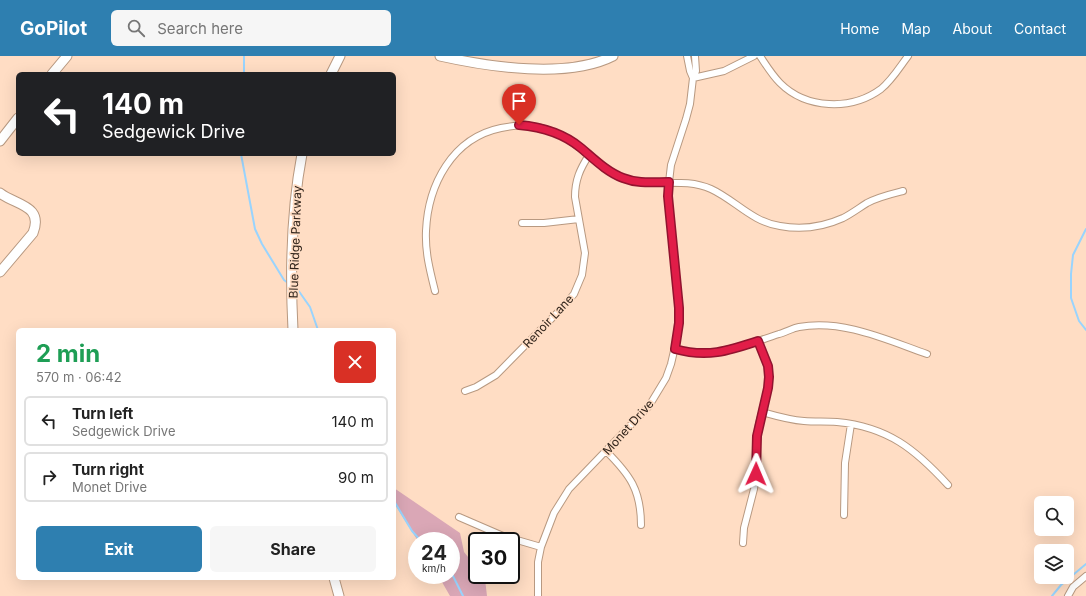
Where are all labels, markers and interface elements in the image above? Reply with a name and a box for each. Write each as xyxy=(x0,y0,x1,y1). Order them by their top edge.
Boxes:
search box xyxy=(111,10,391,46)
text: GoPilot xyxy=(20,17,87,40)
icon: search xyxy=(125,17,147,39)
text: Search here xyxy=(157,19,243,38)
text: Home xyxy=(840,20,879,37)
text: Map xyxy=(901,20,931,37)
text: About xyxy=(953,20,992,37)
text: Contact xyxy=(1014,20,1066,37)
pin xyxy=(502,84,536,125)
text: 140 m xyxy=(102,87,184,121)
icon: left xyxy=(36,88,88,140)
icon: arrive xyxy=(508,90,530,112)
text: Sedgewick Drive xyxy=(102,121,245,142)
street label: Blue Ridge Parkway xyxy=(286,185,304,299)
street label: Renoir Lane xyxy=(520,291,576,351)
text: 2 min xyxy=(36,339,100,368)
button: close xyxy=(334,341,376,383)
text: 570 m · 06:42 xyxy=(36,369,122,385)
street label: Monet Drive xyxy=(599,396,657,458)
text: Turn left xyxy=(72,404,133,423)
icon: left xyxy=(38,410,60,432)
text: 140 m xyxy=(331,412,374,431)
text: Sedgewick Drive xyxy=(72,423,175,439)
position arrow xyxy=(735,453,777,495)
text: Turn right xyxy=(72,460,144,479)
icon: right xyxy=(38,466,60,488)
text: 90 m xyxy=(338,468,374,487)
text: Monet Drive xyxy=(72,479,147,495)
map controls xyxy=(1034,496,1074,584)
button: search xyxy=(1034,496,1074,536)
button: Exit xyxy=(36,526,202,572)
button: Share xyxy=(210,526,376,572)
speed limit sign: 30 xyxy=(468,532,520,584)
text: 24 xyxy=(421,541,447,565)
button: layers xyxy=(1034,544,1074,584)
text: km/h xyxy=(422,562,446,574)

